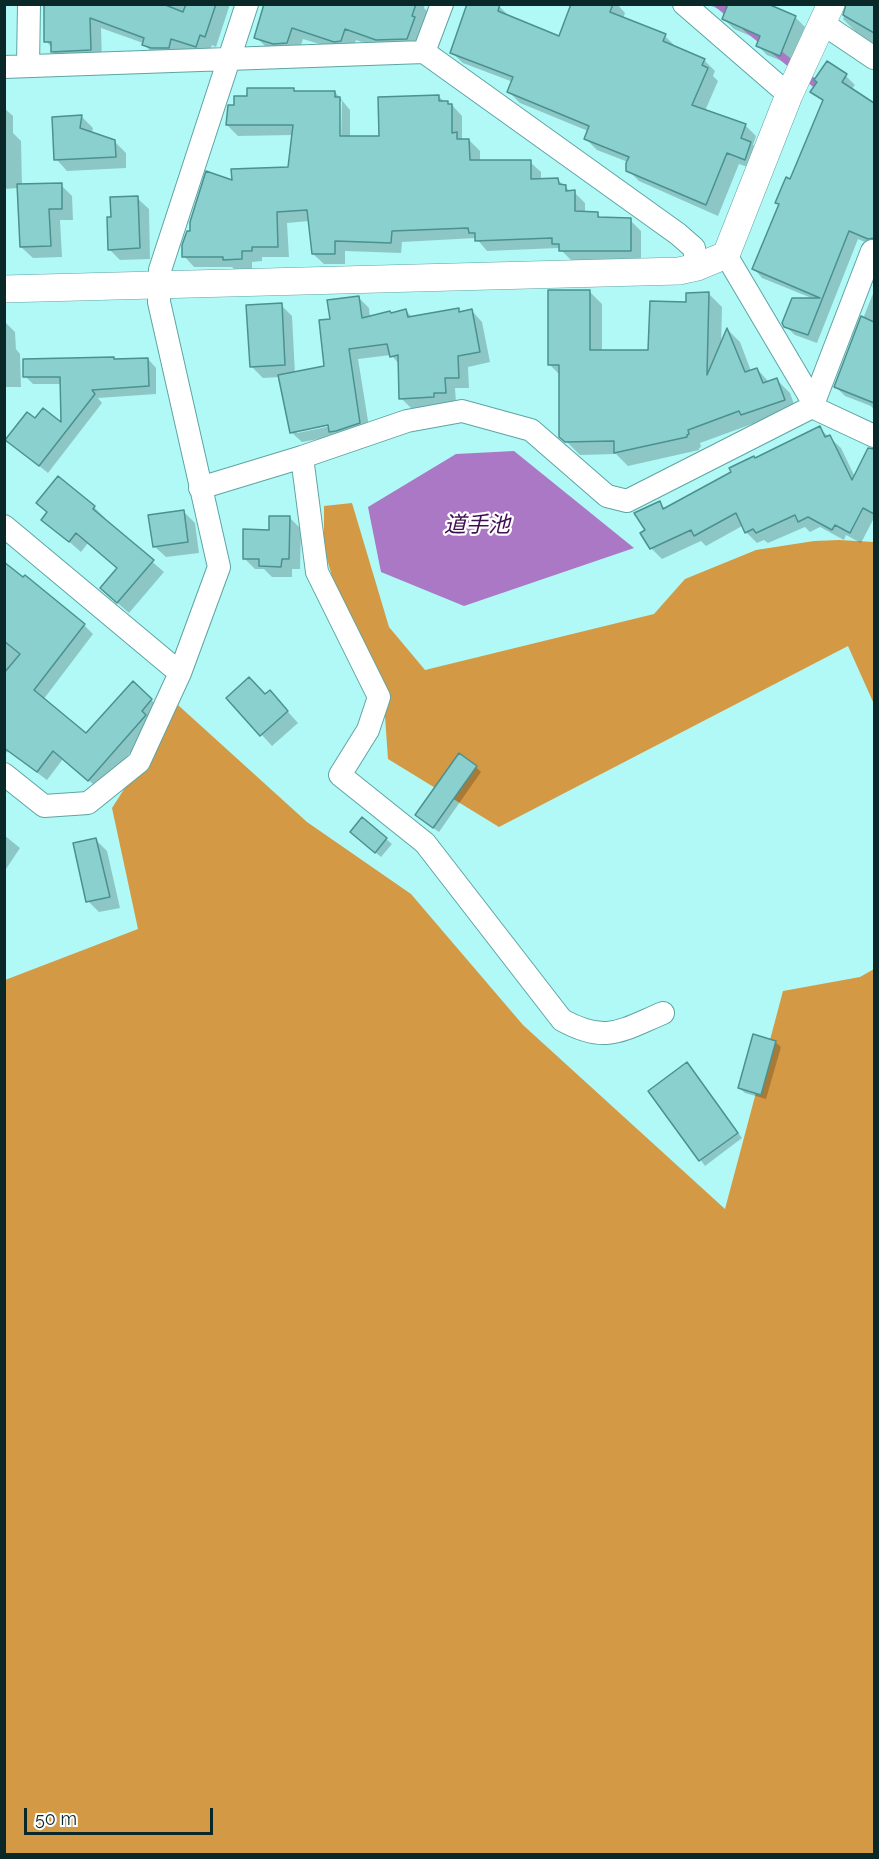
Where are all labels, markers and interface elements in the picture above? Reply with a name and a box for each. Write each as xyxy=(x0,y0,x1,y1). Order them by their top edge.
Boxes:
water label: 道手池 xyxy=(444,512,510,538)
scale bar xyxy=(27,1796,216,1834)
text: 50 m xyxy=(35,1808,77,1829)

